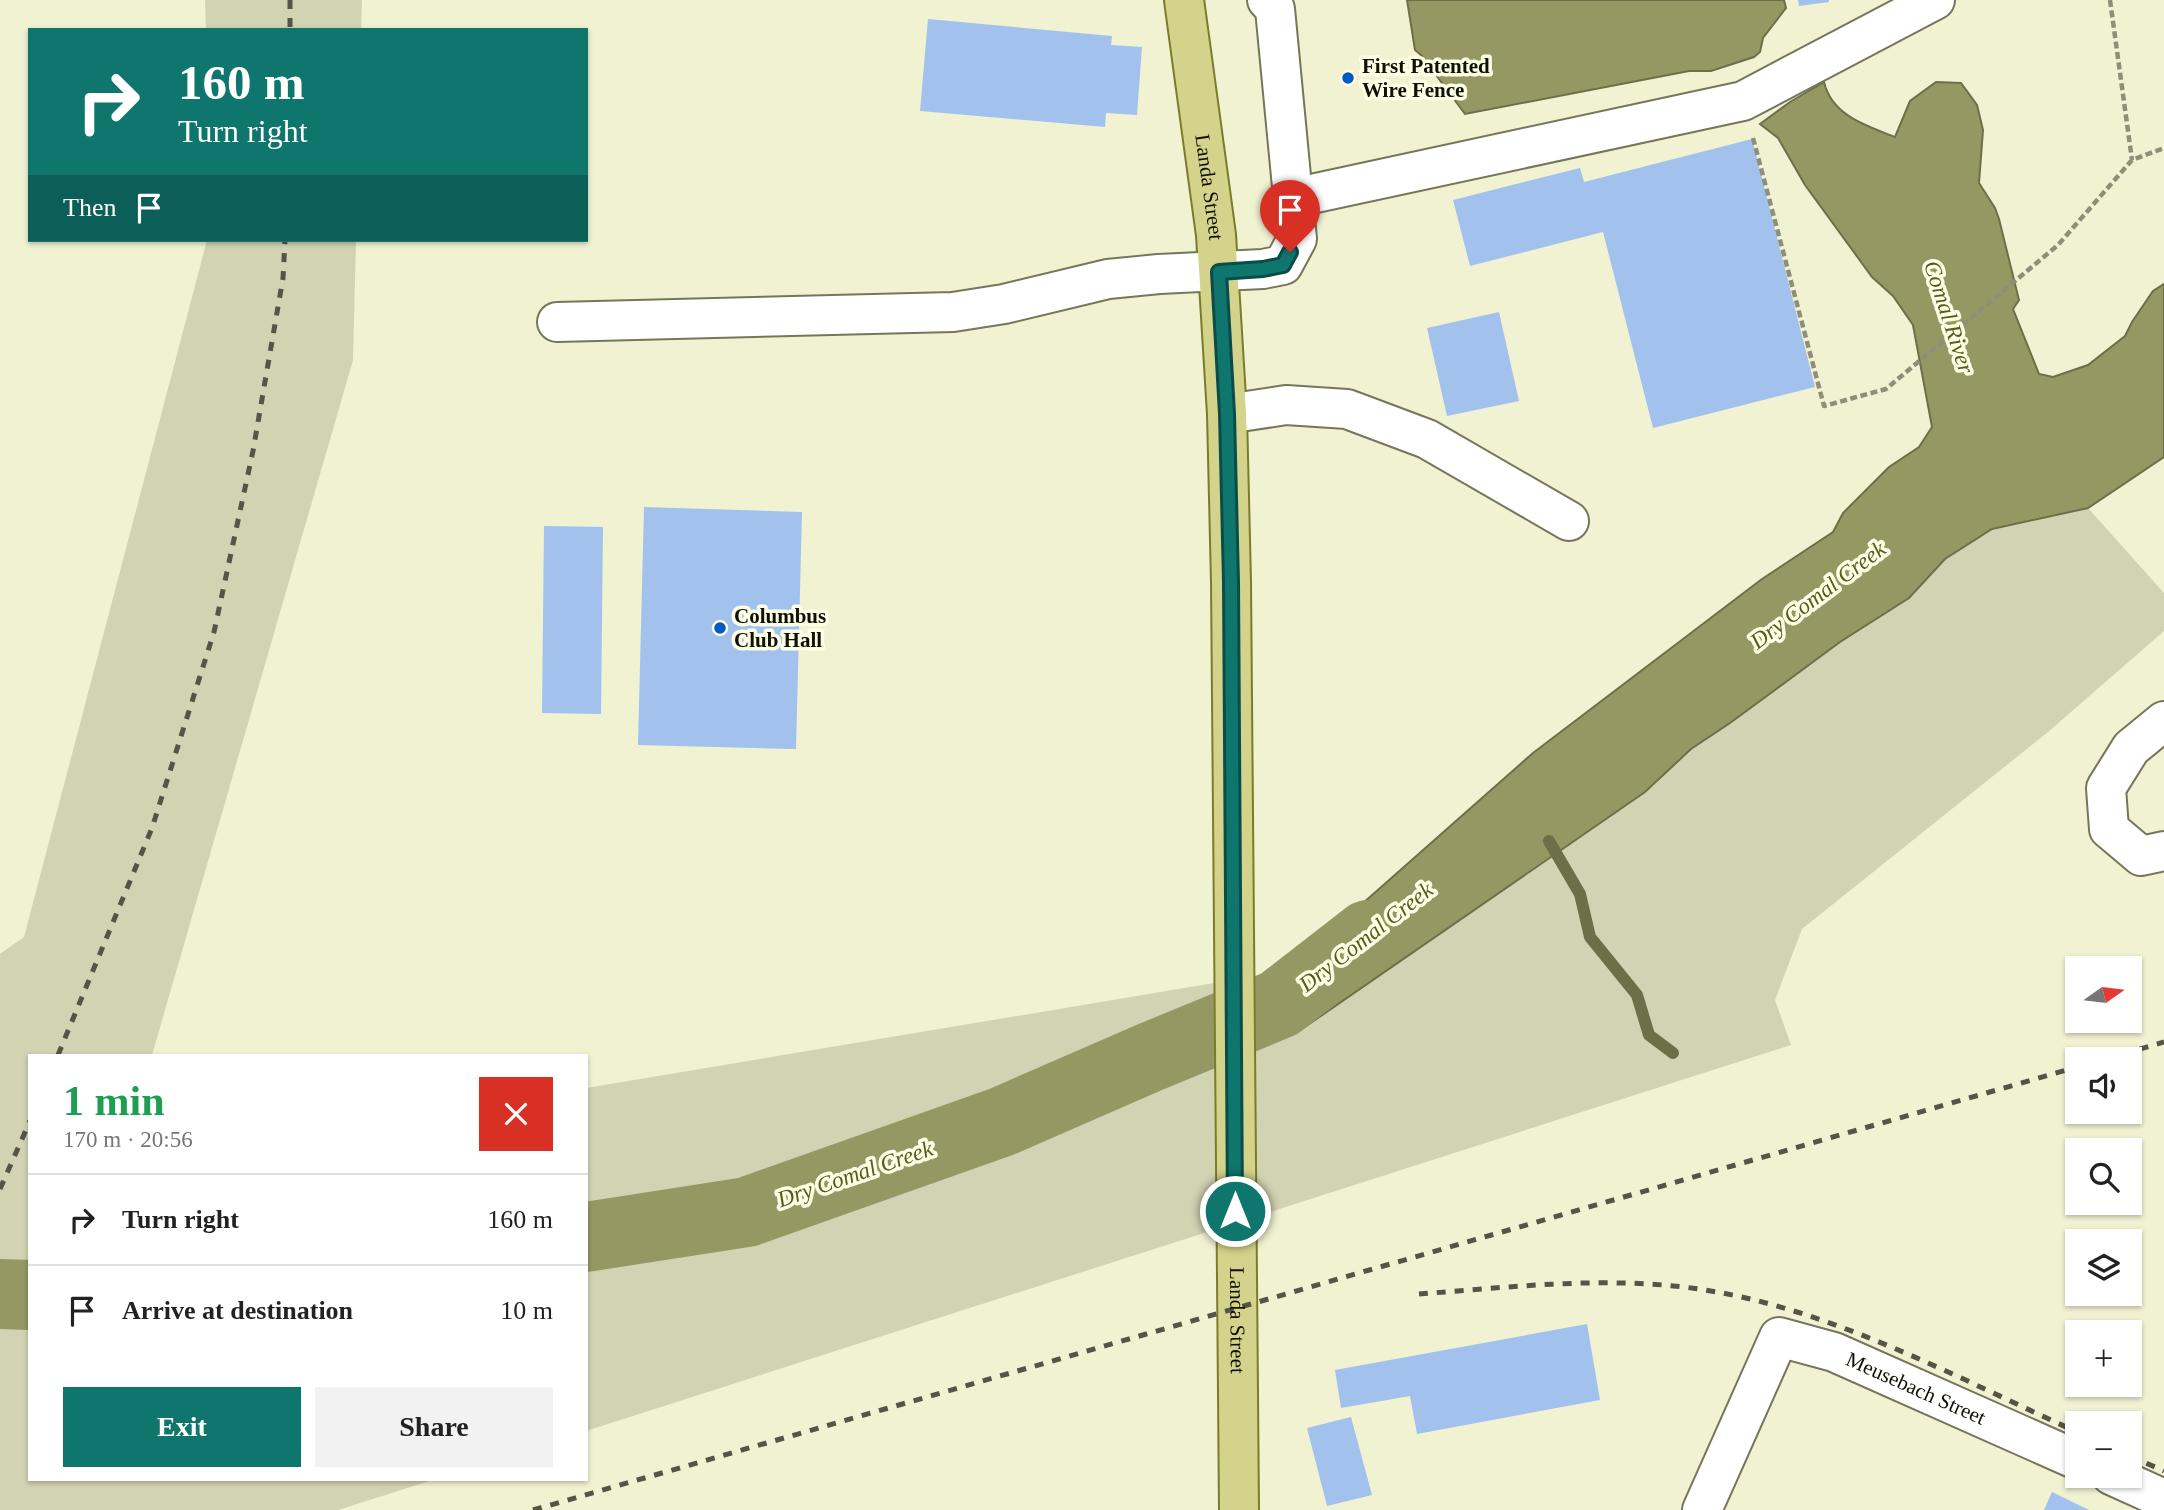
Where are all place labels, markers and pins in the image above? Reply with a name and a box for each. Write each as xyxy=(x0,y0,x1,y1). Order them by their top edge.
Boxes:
place label: First Patented Wire Fence xyxy=(1362,54,1490,102)
marker: First Patented Wire Fence xyxy=(1340,70,1356,86)
pin xyxy=(1260,180,1320,252)
place label: Columbus Club Hall xyxy=(734,604,826,652)
marker: Columbus Club Hall xyxy=(712,620,728,636)

